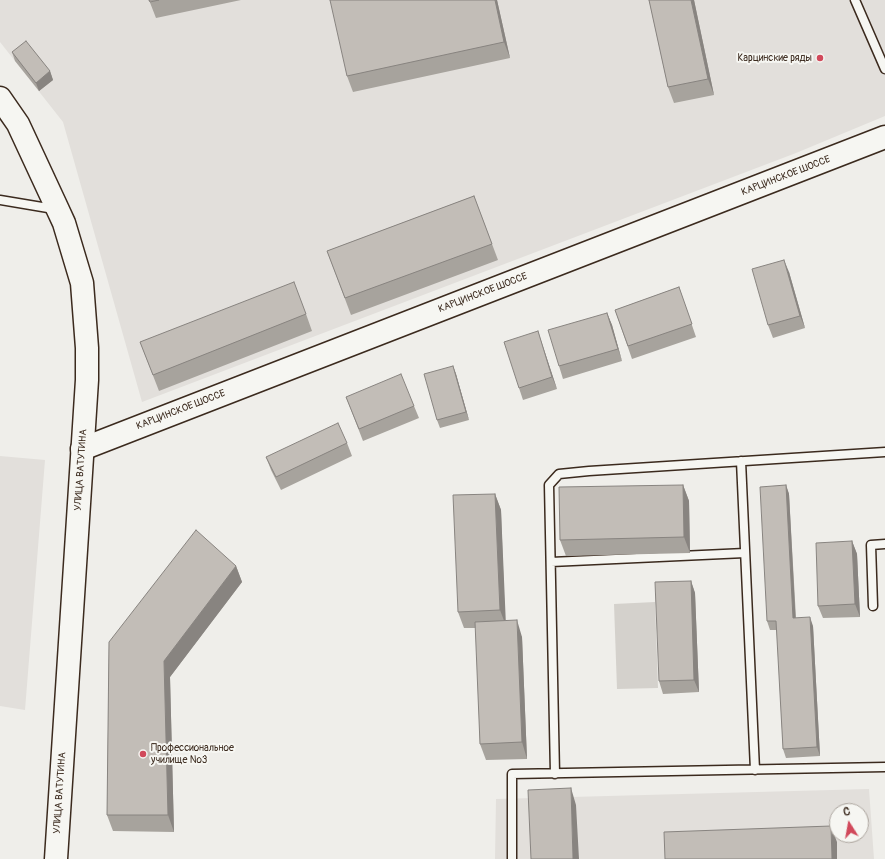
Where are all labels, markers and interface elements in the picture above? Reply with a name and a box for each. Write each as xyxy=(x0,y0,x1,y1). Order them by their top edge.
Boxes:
place label: Карцинские ряды xyxy=(738,52,812,64)
marker: Карцинские ряды xyxy=(815,53,825,63)
street label: КАРЦИНСКОЕ ШОССЕ xyxy=(740,153,832,199)
street label: КАРЦИНСКОЕ ШОССЕ xyxy=(437,270,529,316)
street label: КАРЦИНСКОЕ ШОССЕ xyxy=(135,387,227,433)
street label: УЛИЦА ВАТУТИНА xyxy=(72,429,90,511)
place label: Профессиональное училище №3 xyxy=(151,742,234,766)
marker: Профессиональное училище №3 xyxy=(138,749,148,759)
street label: УЛИЦА ВАТУТИНА xyxy=(51,752,69,834)
north arrow xyxy=(829,803,869,843)
text: С xyxy=(842,805,851,819)

